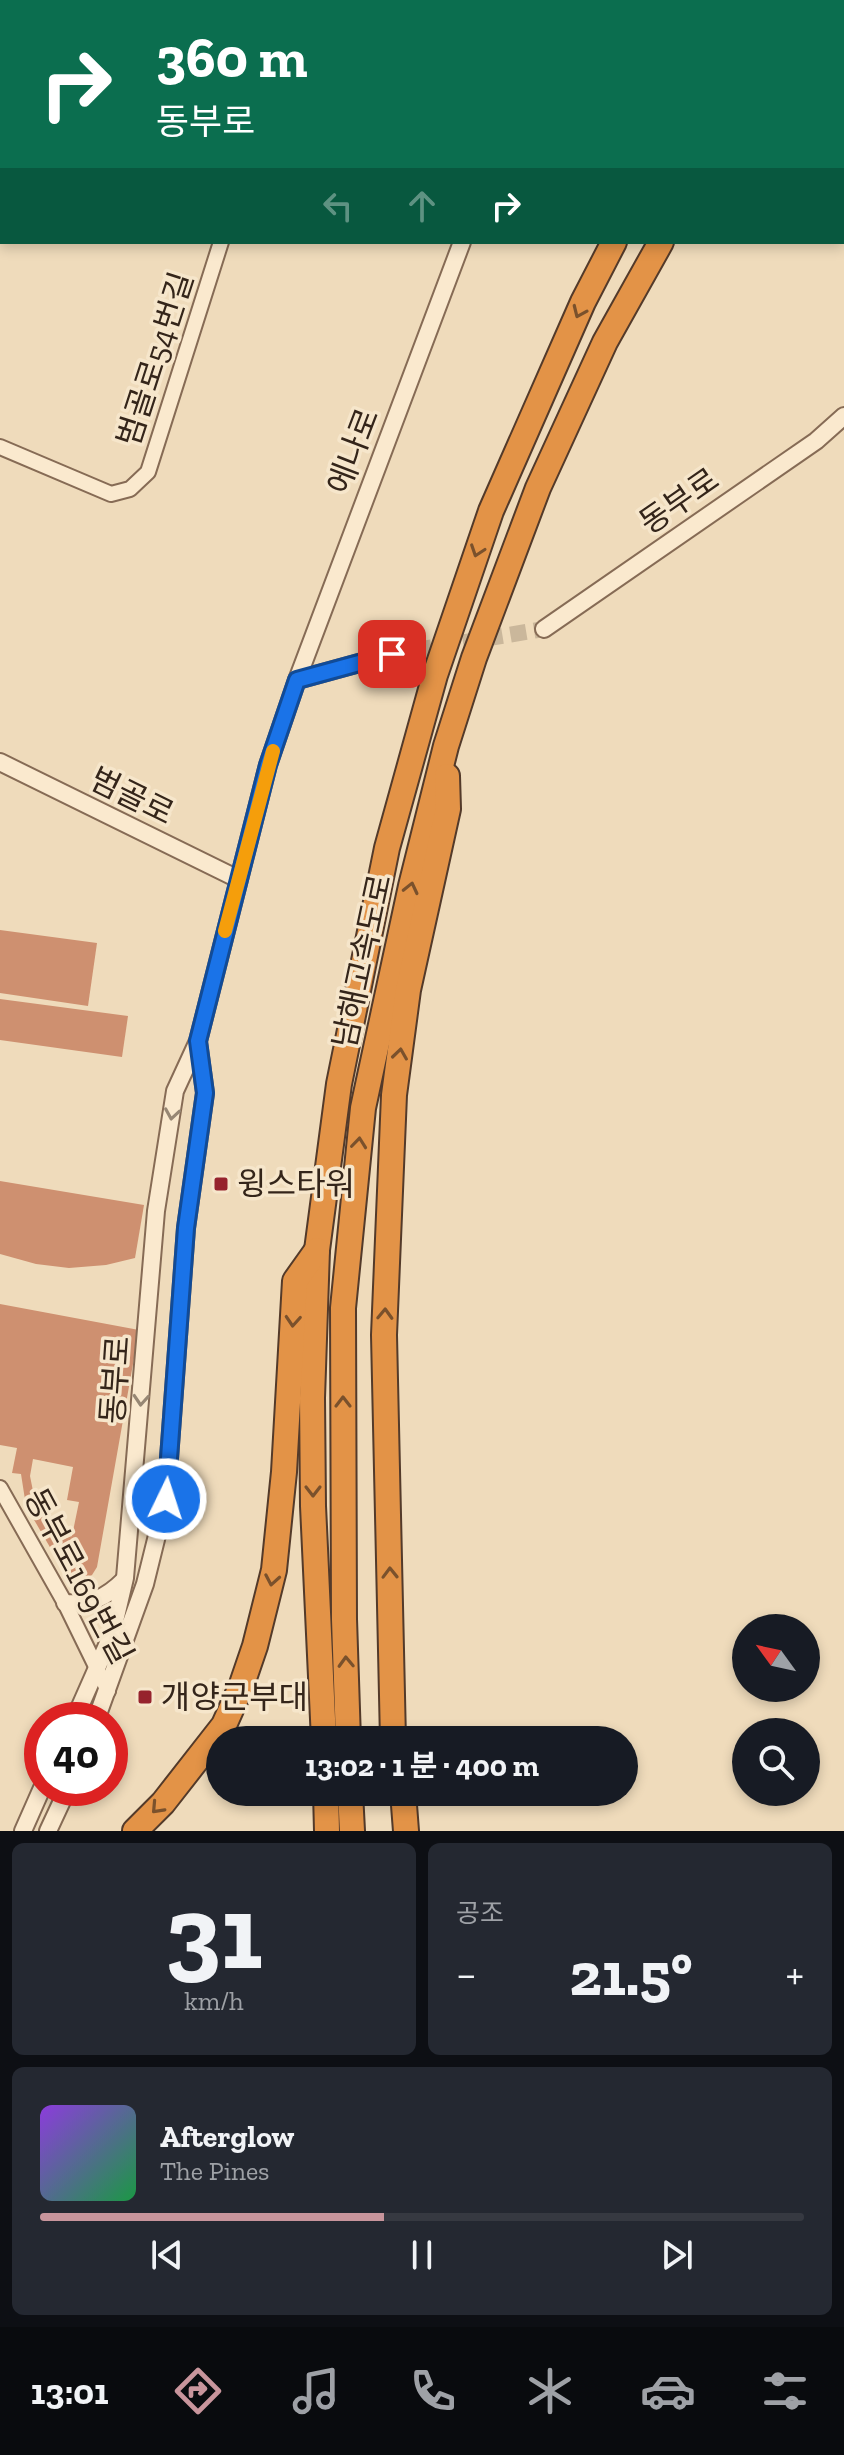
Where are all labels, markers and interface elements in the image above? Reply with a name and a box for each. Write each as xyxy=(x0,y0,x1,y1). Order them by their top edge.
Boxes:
text: 360 m xyxy=(156,24,308,91)
icon: right xyxy=(24,32,128,136)
text: 동부로 xyxy=(156,100,255,143)
icon: left xyxy=(316,184,360,228)
icon: ahead xyxy=(400,184,444,228)
icon: right xyxy=(484,184,528,228)
street label: 범골로54번길 xyxy=(109,267,201,451)
one-way arrow xyxy=(572,303,588,318)
street label: 에나로 xyxy=(319,403,387,499)
street label: 동부로 xyxy=(632,460,726,542)
one-way arrow xyxy=(471,543,487,557)
pin xyxy=(358,620,426,688)
icon: arrive xyxy=(370,632,414,676)
street label: 범골로 xyxy=(84,760,180,832)
street label: 남해고속도로 xyxy=(325,871,399,1051)
one-way arrow xyxy=(402,882,419,896)
one-way arrow xyxy=(391,1047,408,1061)
one-way arrow xyxy=(164,1107,181,1120)
one-way arrow xyxy=(351,1136,368,1149)
place label: 윙스타워 xyxy=(237,1165,355,1203)
marker: 윙스타워 xyxy=(212,1175,230,1193)
one-way arrow xyxy=(377,1307,394,1319)
one-way arrow xyxy=(285,1315,302,1328)
street label: 동부로 xyxy=(93,1335,137,1425)
one-way arrow xyxy=(133,1394,150,1407)
one-way arrow xyxy=(334,1395,352,1408)
position arrow xyxy=(124,1457,208,1541)
street label: 동부로169번길 xyxy=(17,1482,141,1670)
one-way arrow xyxy=(304,1485,322,1498)
one-way arrow xyxy=(381,1566,399,1579)
one-way arrow xyxy=(264,1573,281,1587)
north arrow xyxy=(732,1614,820,1702)
map controls xyxy=(732,1614,820,1806)
one-way arrow xyxy=(337,1655,354,1668)
place label: 개양군부대 xyxy=(161,1678,308,1716)
marker: 개양군부대 xyxy=(136,1688,154,1706)
speed limit sign: 40 xyxy=(24,1702,128,1806)
button: search xyxy=(732,1718,820,1806)
text: 13:02 · 1 분 · 400 m xyxy=(305,1748,539,1784)
one-way arrow xyxy=(152,1799,166,1813)
text: 31 xyxy=(165,1870,263,1995)
text: 공조 xyxy=(456,1897,504,1929)
text: 21.5° xyxy=(569,1938,693,2010)
text: − xyxy=(456,1947,477,2000)
text: + xyxy=(785,1947,804,2000)
text: km/h xyxy=(184,1985,244,2017)
text: Afterglow xyxy=(160,2119,294,2155)
text: The Pines xyxy=(160,2155,270,2187)
icon: previous xyxy=(145,2233,189,2277)
icon: pause xyxy=(400,2233,444,2277)
icon: next xyxy=(655,2233,699,2277)
icon: directions xyxy=(170,2363,226,2419)
icon: music xyxy=(288,2363,344,2419)
icon: phone xyxy=(405,2363,461,2419)
icon: climate xyxy=(522,2363,578,2419)
icon: car xyxy=(640,2363,696,2419)
icon: filters xyxy=(757,2363,813,2419)
text: 13:01 xyxy=(31,2370,109,2413)

